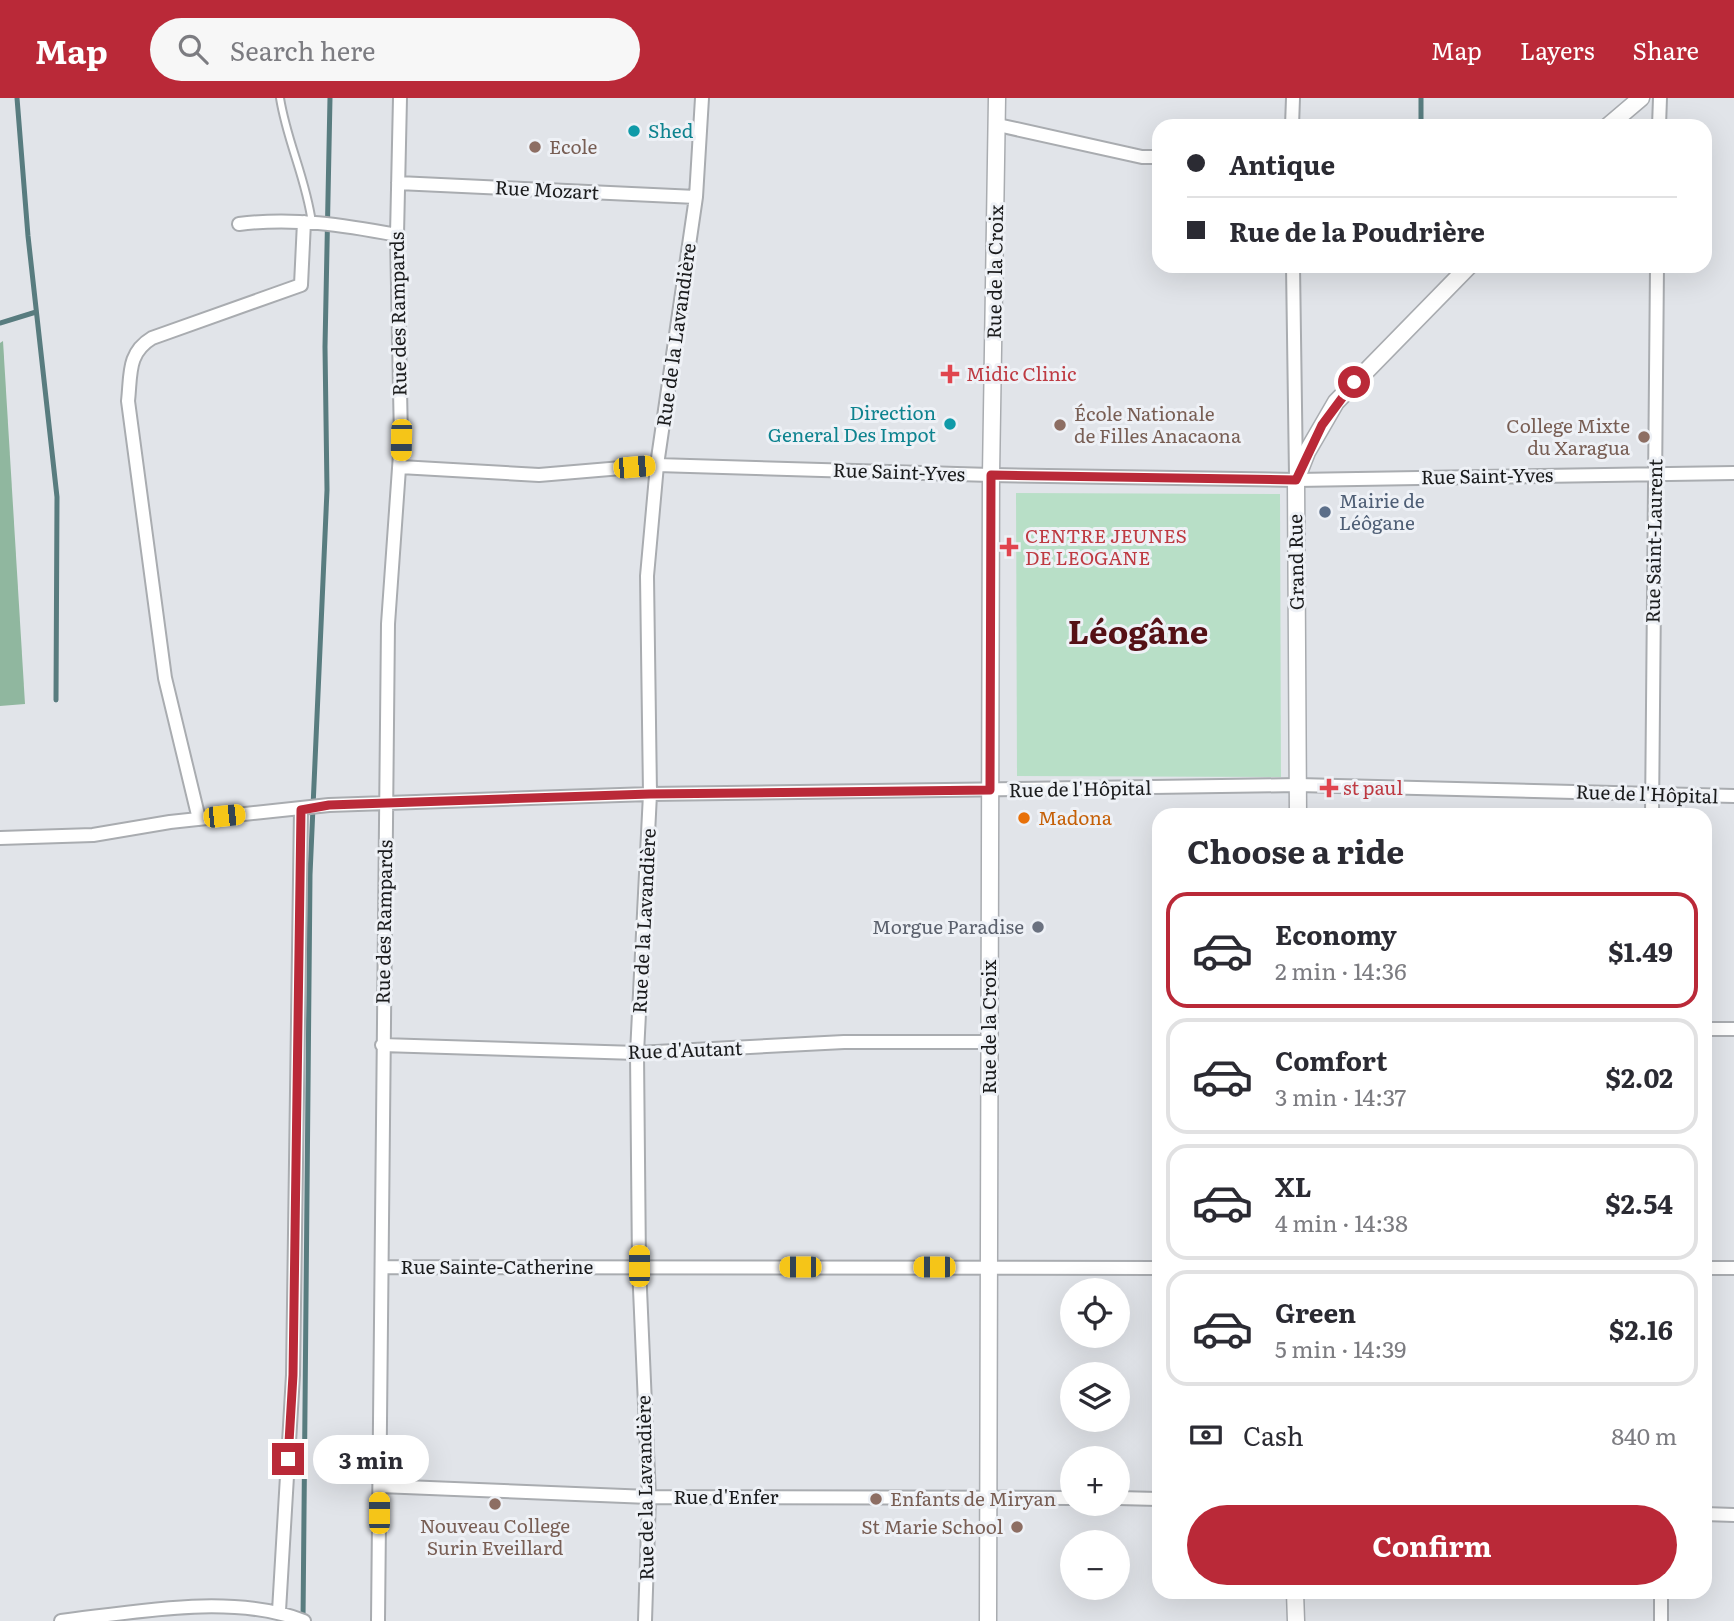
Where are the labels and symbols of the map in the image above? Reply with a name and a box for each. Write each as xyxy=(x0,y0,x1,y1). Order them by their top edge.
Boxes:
place label: Shed xyxy=(648,116,694,144)
marker: Shed xyxy=(626,123,642,139)
place label: Ecole xyxy=(549,132,598,160)
marker: Ecole xyxy=(527,139,543,155)
street label: Rue Mozart xyxy=(494,172,600,206)
street label: Rue de la Croix xyxy=(979,204,1009,339)
street label: Rue des Rampards xyxy=(382,231,412,397)
street label: Rue de la Lavandière xyxy=(648,241,702,429)
place label: Midic Clinic xyxy=(966,359,1077,387)
marker: Midic Clinic xyxy=(940,364,960,384)
route start xyxy=(1338,366,1370,398)
place label: Direction General Des Impot xyxy=(768,398,936,448)
place label: École Nationale de Filles Anacaona xyxy=(1074,399,1242,449)
place label: College Mixte du Xaragua xyxy=(1506,411,1631,461)
marker: Direction General Des Impot xyxy=(942,416,958,432)
marker: École Nationale de Filles Anacaona xyxy=(1052,417,1068,433)
car xyxy=(391,419,412,461)
marker: College Mixte du Xaragua xyxy=(1636,429,1652,445)
car xyxy=(613,455,656,479)
street label: Rue Saint-Yves xyxy=(832,455,966,487)
street label: Rue Saint-Laurent xyxy=(1638,458,1668,624)
street label: Rue Saint-Yves xyxy=(1421,460,1554,490)
place label: Mairie de Léôgane xyxy=(1339,486,1425,536)
marker: Mairie de Léôgane xyxy=(1317,504,1333,520)
street label: Grand Rue xyxy=(1280,514,1310,610)
place label: CENTRE JEUNES DE LEOGANE xyxy=(1025,521,1187,571)
marker: CENTRE JEUNES DE LEOGANE xyxy=(999,537,1019,557)
district label: Léogâne xyxy=(1068,605,1208,654)
street label: Rue de l'Hôpital xyxy=(1008,773,1152,803)
place label: st paul xyxy=(1343,773,1403,801)
street label: Rue de l'Hôpital xyxy=(1575,777,1719,809)
marker: st paul xyxy=(1321,780,1337,796)
car xyxy=(203,803,246,829)
place label: Madona xyxy=(1038,803,1113,831)
marker: Madona xyxy=(1016,810,1032,826)
street label: Rue de la Lavandière xyxy=(624,827,662,1014)
street label: Rue des Rampards xyxy=(368,839,398,1005)
place label: Morgue Paradise xyxy=(872,912,1024,940)
marker: Morgue Paradise xyxy=(1030,919,1046,935)
street label: Rue de la Croix xyxy=(974,960,1002,1094)
street label: Rue d'Autant xyxy=(627,1033,743,1065)
car xyxy=(629,1245,650,1287)
street label: Rue Sainte-Catherine xyxy=(401,1252,594,1280)
car xyxy=(780,1257,822,1278)
car xyxy=(914,1257,956,1278)
street label: Rue de la Lavandière xyxy=(628,1395,660,1581)
callout: 3 min xyxy=(312,1434,428,1484)
route end xyxy=(272,1443,304,1475)
street label: Rue d'Enfer xyxy=(673,1482,779,1510)
place label: Enfants de Miryan xyxy=(890,1484,1056,1512)
marker: Enfants de Miryan xyxy=(868,1491,884,1507)
car xyxy=(369,1492,390,1534)
marker: Nouveau College Surin Eveillard xyxy=(487,1496,503,1512)
place label: Nouveau College Surin Eveillard xyxy=(420,1511,570,1561)
place label: St Marie School xyxy=(861,1512,1003,1540)
marker: St Marie School xyxy=(1009,1519,1025,1535)

